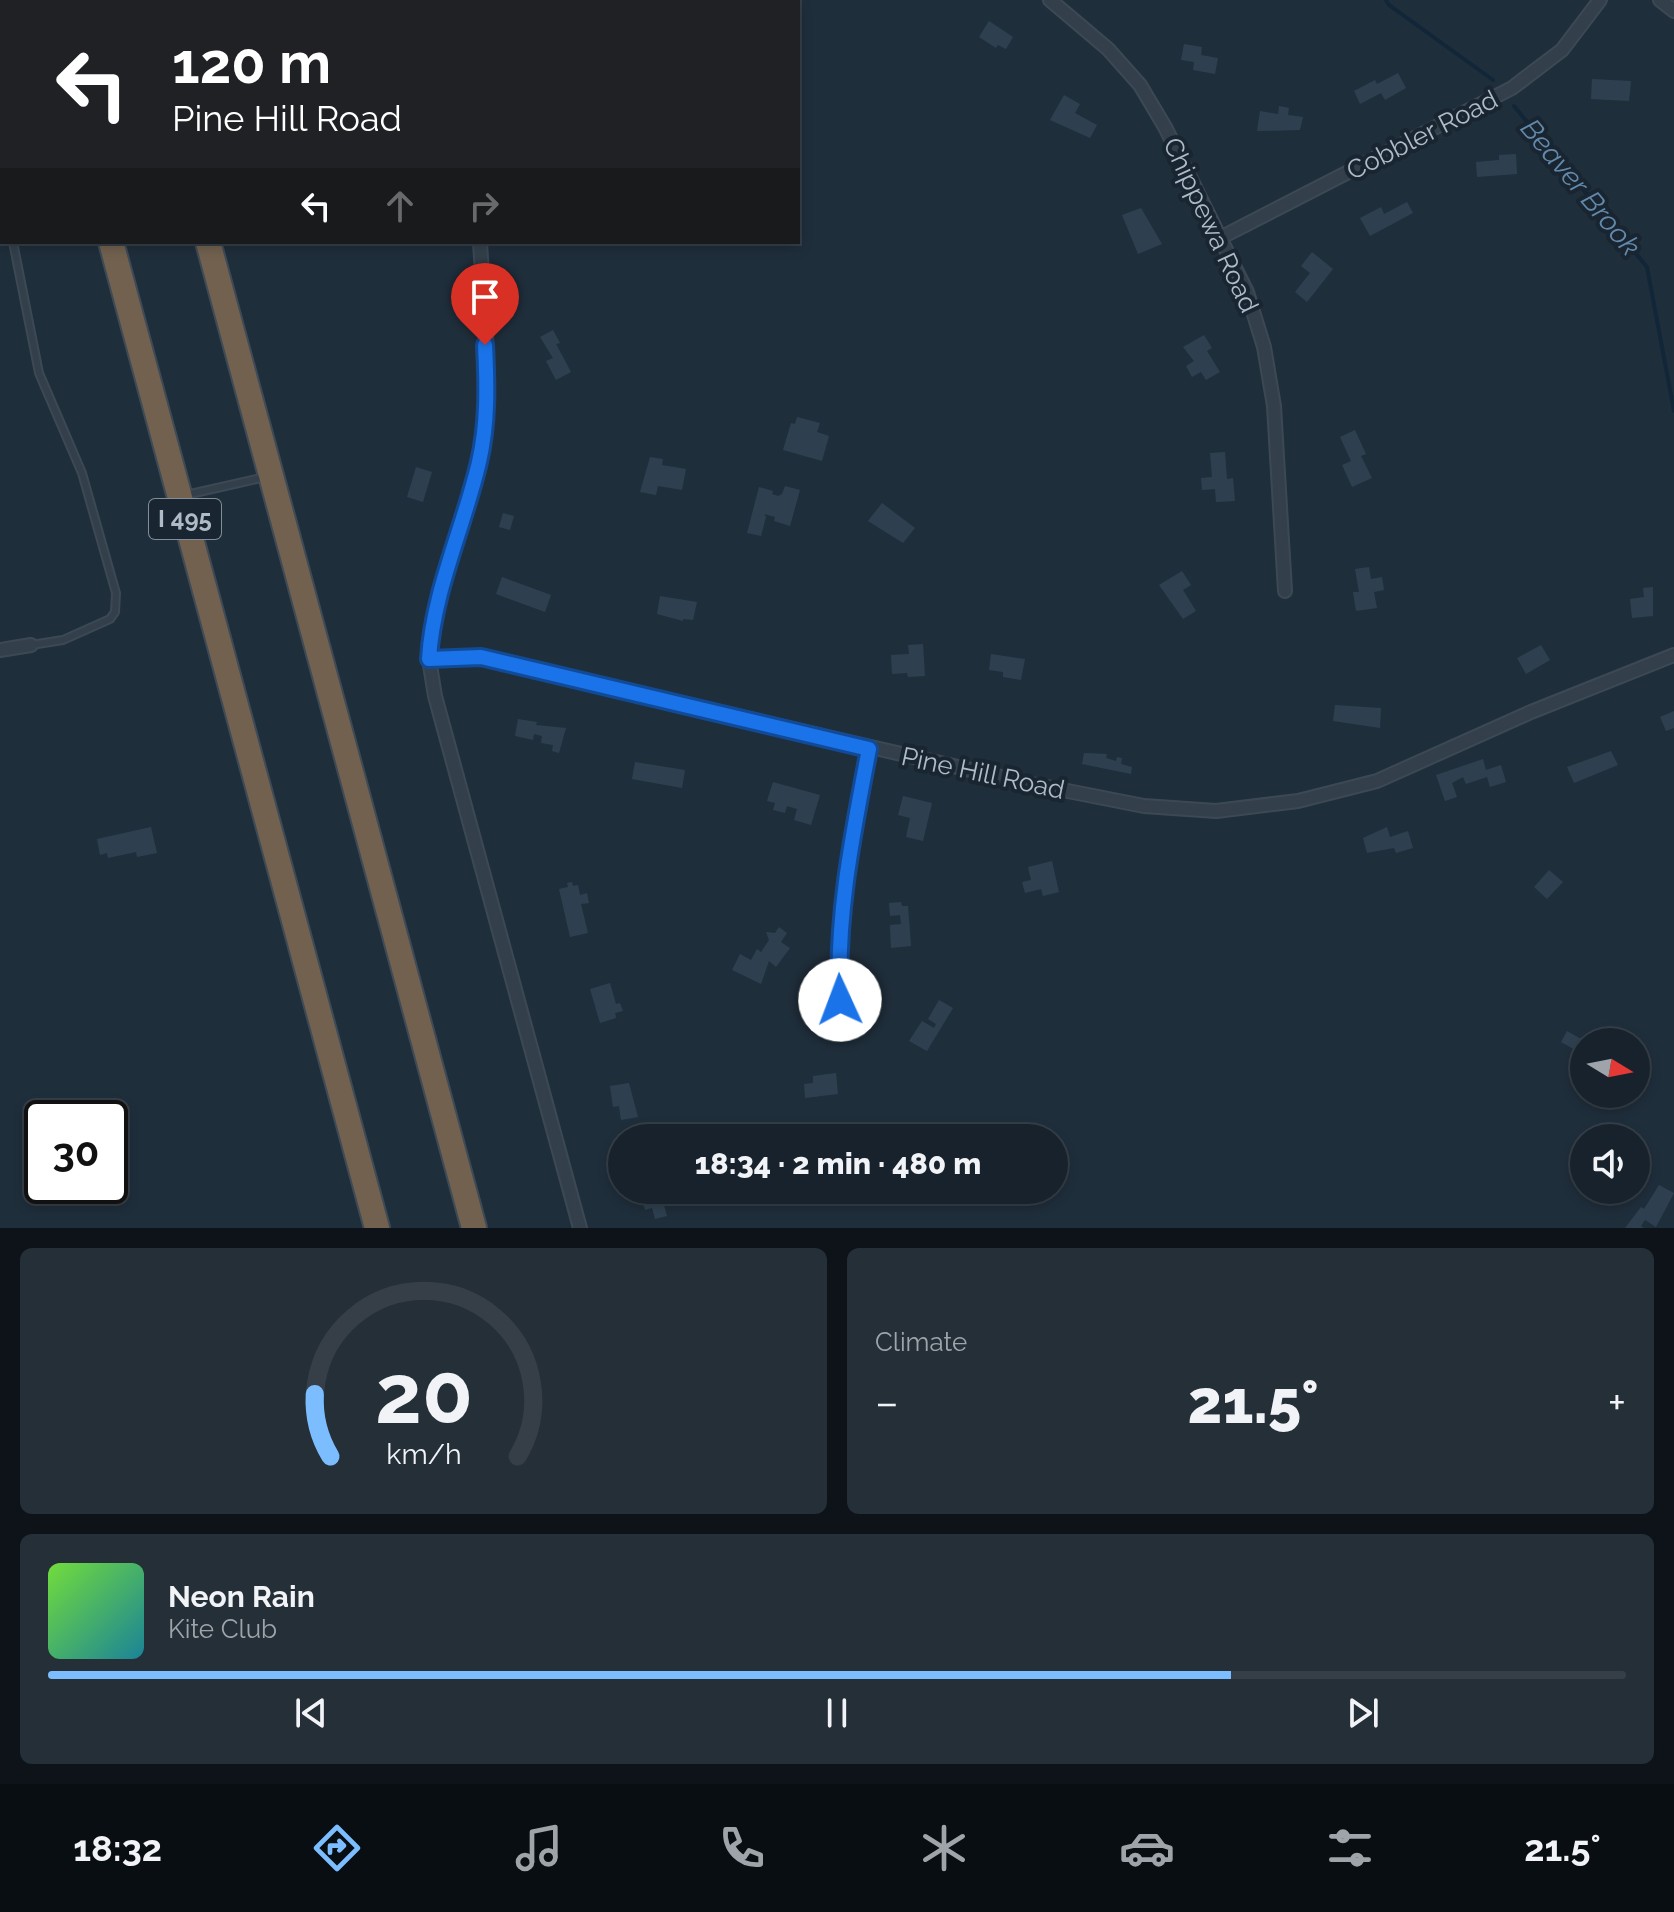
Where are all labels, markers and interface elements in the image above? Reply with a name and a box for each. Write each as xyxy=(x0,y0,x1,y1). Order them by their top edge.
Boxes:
text: 120 m xyxy=(172,30,331,96)
icon: left xyxy=(40,32,144,136)
street label: Cobbler Road xyxy=(1342,84,1502,186)
text: Pine Hill Road xyxy=(172,97,402,139)
water label: Beaver Brook xyxy=(1514,112,1647,262)
street label: Chippewa Road xyxy=(1157,133,1265,317)
icon: left xyxy=(294,184,338,228)
icon: ahead xyxy=(378,184,422,228)
icon: right xyxy=(462,184,506,228)
pin xyxy=(451,263,519,345)
icon: arrive xyxy=(463,275,507,319)
road number: I 495 xyxy=(149,499,221,539)
street label: Pine Hill Road xyxy=(899,741,1067,805)
position arrow xyxy=(798,958,882,1042)
north arrow xyxy=(1570,1028,1650,1108)
map controls xyxy=(1570,1028,1650,1204)
speed limit sign: 30 xyxy=(24,1100,128,1204)
button: sound xyxy=(1570,1124,1650,1204)
text: 18:34 · 2 min · 480 m xyxy=(695,1146,981,1181)
text: Climate xyxy=(875,1327,967,1357)
text: 20 xyxy=(375,1345,472,1442)
text: 21.5° xyxy=(1188,1367,1319,1437)
text: − xyxy=(875,1377,899,1428)
text: + xyxy=(1608,1377,1626,1428)
text: km/h xyxy=(386,1437,461,1471)
text: Neon Rain xyxy=(168,1579,315,1614)
text: Kite Club xyxy=(168,1614,277,1644)
icon: previous xyxy=(289,1691,333,1735)
icon: pause xyxy=(815,1691,859,1735)
icon: next xyxy=(1341,1691,1385,1735)
icon: directions xyxy=(309,1820,365,1876)
icon: music xyxy=(511,1820,567,1876)
icon: phone xyxy=(714,1820,770,1876)
icon: climate xyxy=(916,1820,972,1876)
icon: car xyxy=(1119,1820,1175,1876)
icon: filters xyxy=(1322,1820,1378,1876)
text: 18:32 xyxy=(73,1827,162,1869)
text: 21.5° xyxy=(1524,1827,1601,1869)

